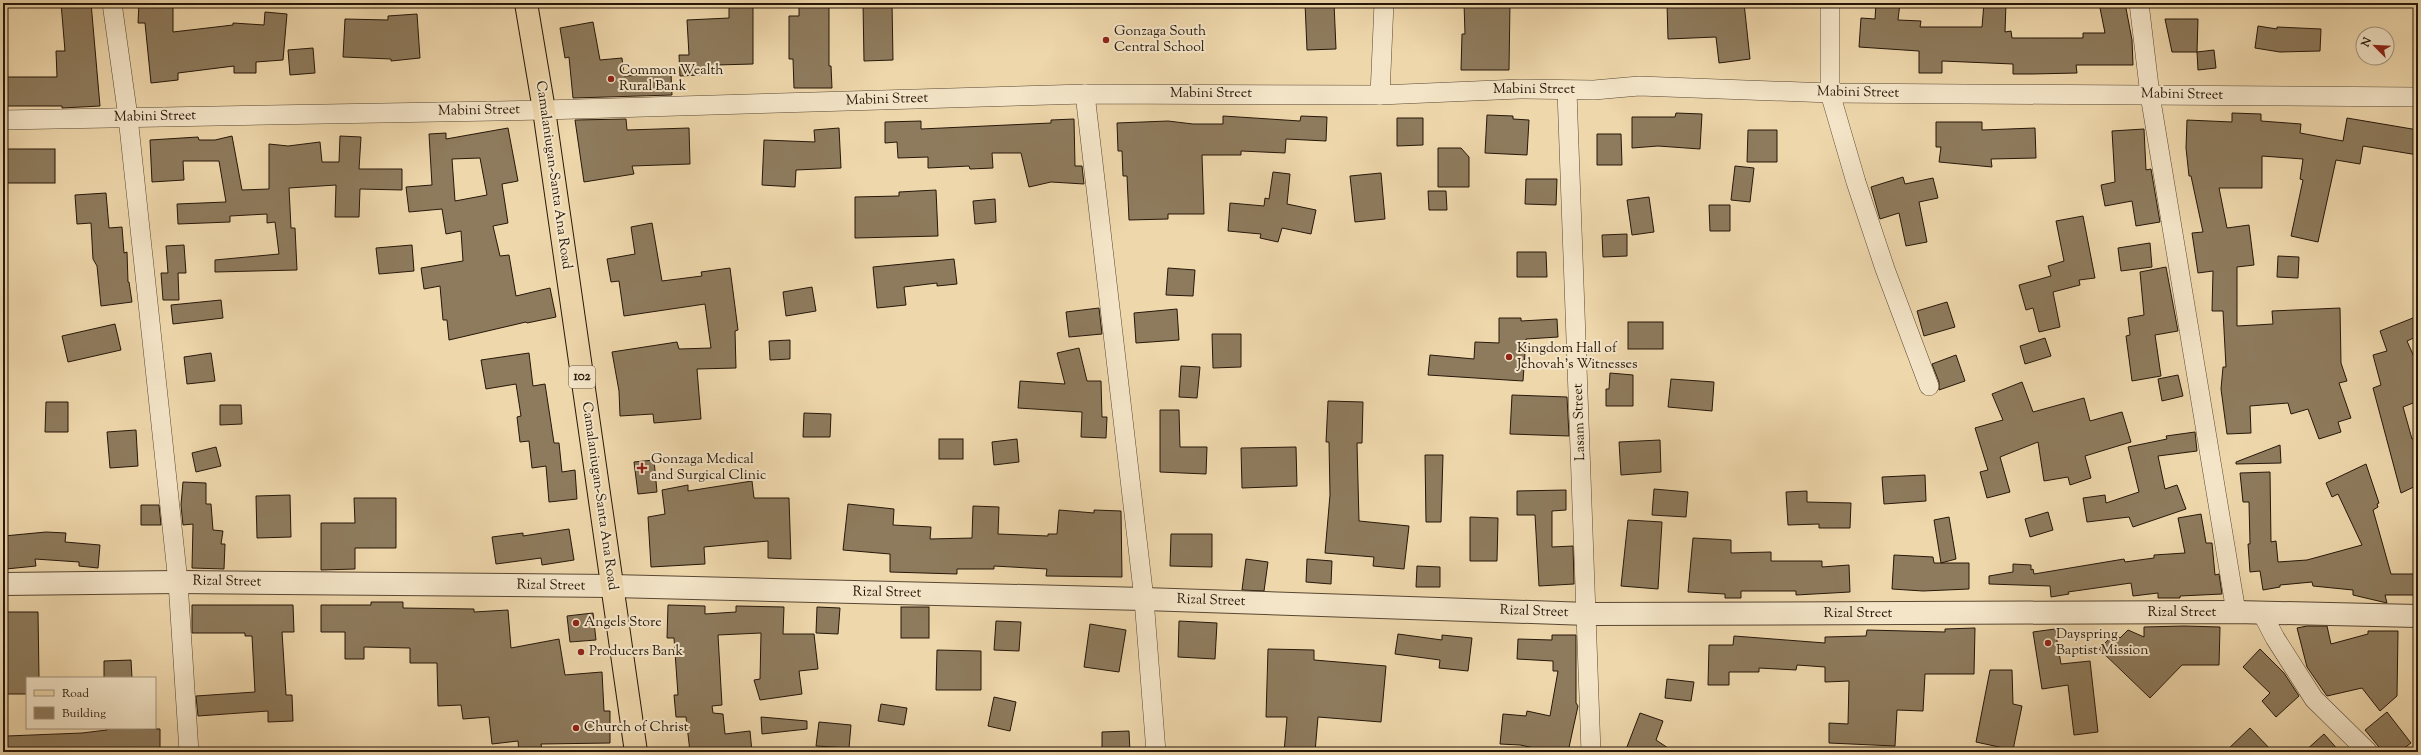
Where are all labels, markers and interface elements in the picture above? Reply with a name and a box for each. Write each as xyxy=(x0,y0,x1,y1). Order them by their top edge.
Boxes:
place label: Gonzaga South Central School xyxy=(1114,22,1206,58)
north arrow xyxy=(2355,26,2395,66)
marker: Gonzaga South Central School xyxy=(1101,35,1111,45)
text: N xyxy=(2357,35,2376,51)
place label: Common Wealth Rural Bank xyxy=(619,61,723,97)
marker: Common Wealth Rural Bank xyxy=(606,74,616,84)
street label: Camalaniugan-Santa Ana Road xyxy=(530,79,576,271)
street label: Mabini Street xyxy=(1493,80,1575,100)
street label: Mabini Street xyxy=(1817,82,1899,104)
street label: Mabini Street xyxy=(1170,84,1252,104)
street label: Mabini Street xyxy=(2141,84,2223,106)
street label: Mabini Street xyxy=(846,89,929,111)
street label: Mabini Street xyxy=(438,100,520,122)
street label: Mabini Street xyxy=(114,106,196,128)
place label: Kingdom Hall of Jehovah's Witnesses xyxy=(1516,339,1638,375)
marker: Kingdom Hall of Jehovah's Witnesses xyxy=(1504,352,1514,362)
road number: 102 xyxy=(569,366,595,388)
street label: Lasam Street xyxy=(1569,383,1591,461)
street label: Camalaniugan-Santa Ana Road xyxy=(576,400,622,592)
place label: Gonzaga Medical and Surgical Clinic xyxy=(651,450,766,486)
marker: Gonzaga Medical and Surgical Clinic xyxy=(636,462,648,474)
street label: Rizal Street xyxy=(192,571,262,593)
street label: Rizal Street xyxy=(516,575,586,597)
street label: Rizal Street xyxy=(852,582,922,604)
street label: Rizal Street xyxy=(1176,590,1246,612)
street label: Rizal Street xyxy=(1499,601,1569,623)
street label: Rizal Street xyxy=(2148,603,2217,623)
street label: Rizal Street xyxy=(1824,604,1893,624)
place label: Angels Store xyxy=(584,613,662,633)
marker: Angels Store xyxy=(571,618,581,628)
place label: Dayspring Baptist Mission xyxy=(2056,625,2149,661)
marker: Dayspring Baptist Mission xyxy=(2043,638,2053,648)
place label: Producers Bank xyxy=(589,642,684,662)
marker: Producers Bank xyxy=(576,647,586,657)
legend xyxy=(26,677,156,729)
text: Road xyxy=(62,685,89,703)
text: Building xyxy=(62,705,106,723)
place label: Church of Christ xyxy=(584,718,689,738)
marker: Church of Christ xyxy=(571,723,581,733)

